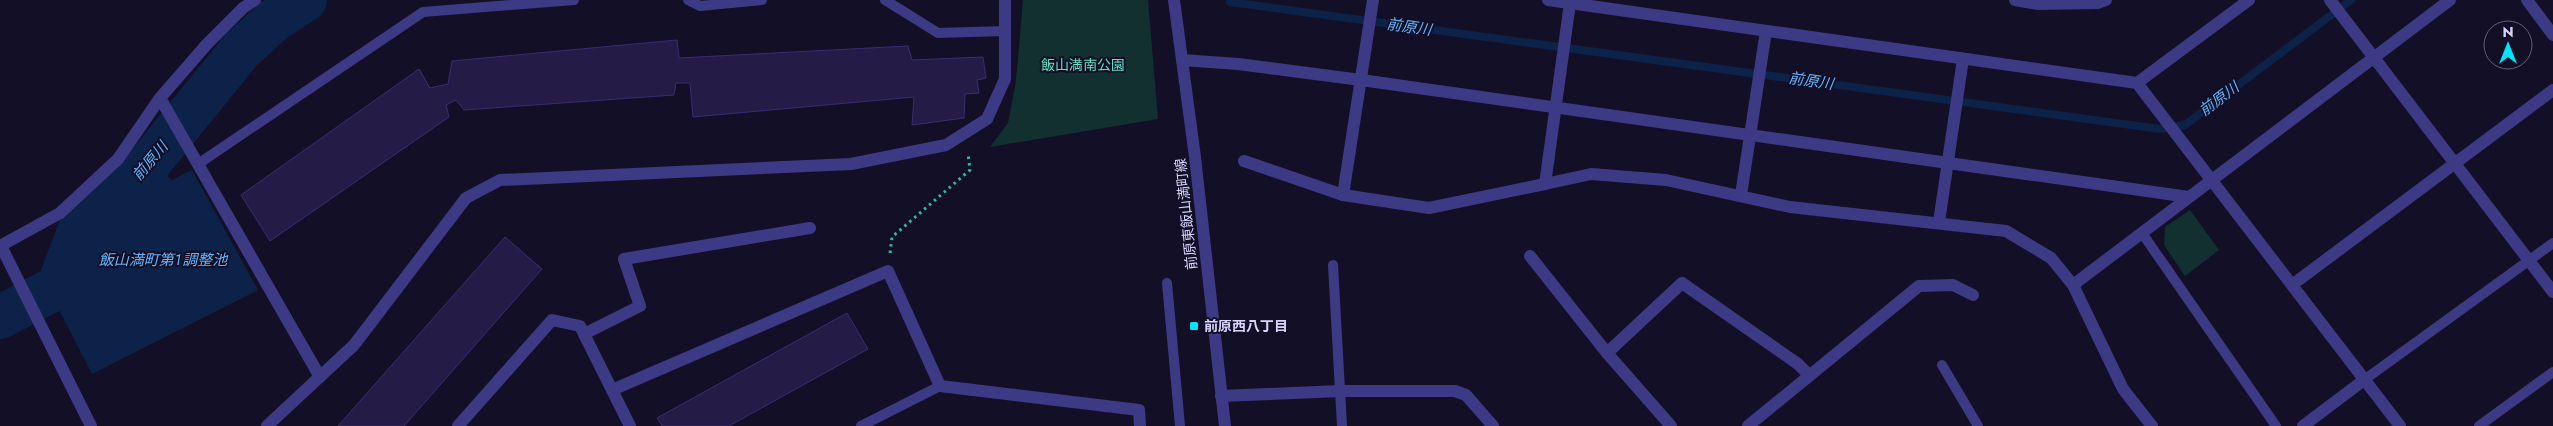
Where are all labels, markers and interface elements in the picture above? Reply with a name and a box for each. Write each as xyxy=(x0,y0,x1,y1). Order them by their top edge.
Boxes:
water label: 前原川 xyxy=(1385,13,1435,41)
north arrow xyxy=(2483,20,2533,70)
text: N xyxy=(2502,22,2514,42)
park label: 飯山満南公園 xyxy=(1041,55,1125,75)
water label: 前原川 xyxy=(1787,67,1837,95)
water label: 前原川 xyxy=(2194,75,2245,121)
water label: 前原川 xyxy=(127,135,174,185)
street label: 前原東飯山満町線 xyxy=(1170,157,1202,271)
water label: 飯山満町第１調整池 xyxy=(99,249,229,271)
place label: 前原西八丁目 xyxy=(1204,316,1288,336)
marker: 前原西八丁目 xyxy=(1188,320,1200,332)

